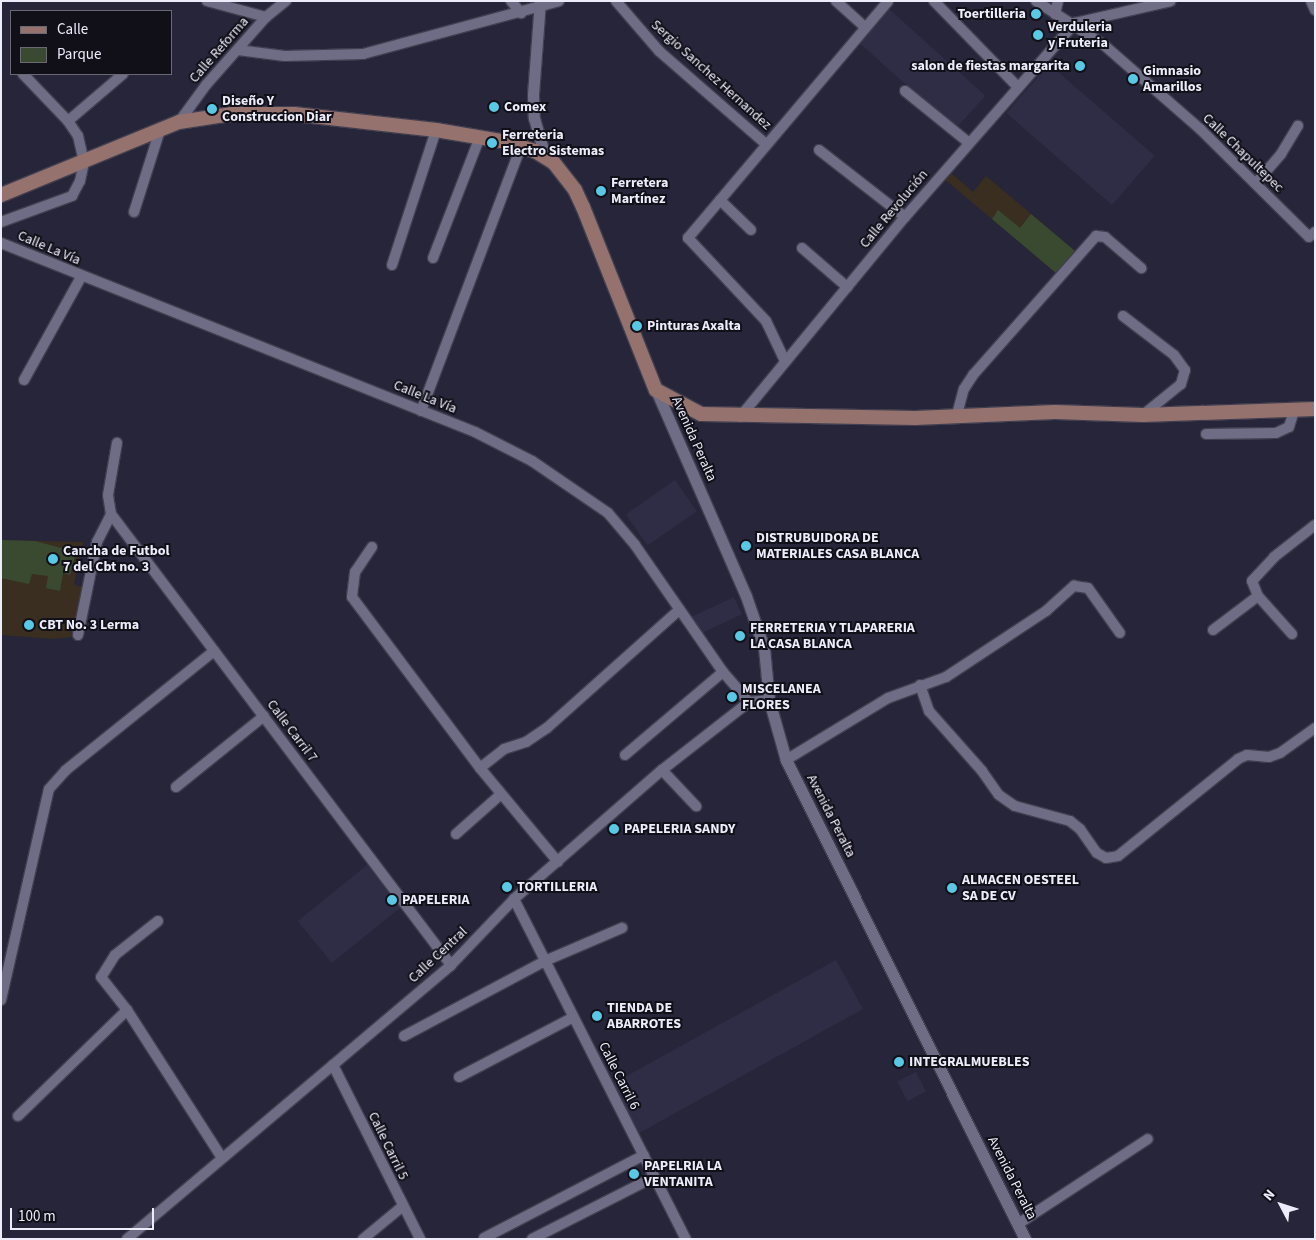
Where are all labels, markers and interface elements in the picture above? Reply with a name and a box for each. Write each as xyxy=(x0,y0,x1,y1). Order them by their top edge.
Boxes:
place label: Toertilleria xyxy=(957,6,1026,22)
marker: Toertilleria xyxy=(1030,8,1042,20)
legend xyxy=(10,10,172,75)
street label: Calle Reforma xyxy=(186,14,252,86)
street label: Sergio Sanchez Hernandez xyxy=(647,17,775,133)
text: Calle xyxy=(57,19,88,40)
place label: Verduleria y Fruteria xyxy=(1048,19,1112,52)
marker: Verduleria y Fruteria xyxy=(1032,29,1044,41)
text: Parque xyxy=(57,44,101,65)
place label: salon de fiestas margarita xyxy=(911,58,1070,74)
marker: salon de fiestas margarita xyxy=(1074,60,1086,72)
place label: Gimnasio Amarillos xyxy=(1143,63,1202,95)
marker: Gimnasio Amarillos xyxy=(1127,73,1139,85)
place label: Diseño Y Construccion Diar xyxy=(222,93,332,125)
place label: Comex xyxy=(504,99,546,115)
marker: Comex xyxy=(488,101,500,113)
marker: Diseño Y Construccion Diar xyxy=(206,103,218,115)
street label: Calle Chapultepec xyxy=(1199,110,1287,196)
place label: Ferreteria Electro Sistemas xyxy=(502,127,604,160)
marker: Ferreteria Electro Sistemas xyxy=(486,137,498,149)
street label: Calle Revolución xyxy=(856,166,932,252)
place label: Ferretera Martínez xyxy=(611,175,668,208)
marker: Ferretera Martínez xyxy=(595,185,607,197)
street label: Calle La Vía xyxy=(15,227,83,269)
place label: Pinturas Axalta xyxy=(647,318,741,334)
marker: Pinturas Axalta xyxy=(631,320,643,332)
street label: Calle La Vía xyxy=(391,377,459,417)
street label: Avenida Peralta xyxy=(668,394,720,484)
place label: DISTRUBUIDORA DE MATERIALES CASA BLANCA xyxy=(756,530,919,562)
marker: DISTRUBUIDORA DE MATERIALES CASA BLANCA xyxy=(740,540,752,552)
place label: Cancha de Futbol 7 del Cbt no. 3 xyxy=(63,543,170,576)
marker: Cancha de Futbol 7 del Cbt no. 3 xyxy=(47,553,59,565)
place label: CBT No. 3 Lerma xyxy=(39,617,139,633)
marker: CBT No. 3 Lerma xyxy=(23,619,35,631)
place label: FERRETERIA Y TLAPARERIA LA CASA BLANCA xyxy=(750,620,915,652)
marker: FERRETERIA Y TLAPARERIA LA CASA BLANCA xyxy=(734,630,746,642)
place label: MISCELANEA FLORES xyxy=(742,681,821,714)
marker: MISCELANEA FLORES xyxy=(726,691,738,703)
street label: Calle Carril 7 xyxy=(263,697,321,765)
street label: Avenida Peralta xyxy=(803,772,859,860)
place label: PAPELERIA SANDY xyxy=(624,821,735,837)
marker: PAPELERIA SANDY xyxy=(608,823,620,835)
place label: ALMACEN OESTEEL SA DE CV xyxy=(962,872,1079,904)
place label: TORTILLERIA xyxy=(517,879,597,895)
marker: TORTILLERIA xyxy=(501,881,513,893)
marker: ALMACEN OESTEEL SA DE CV xyxy=(946,882,958,894)
place label: PAPELERIA xyxy=(402,892,470,908)
marker: PAPELERIA xyxy=(386,894,398,906)
street label: Calle Central xyxy=(405,923,471,987)
place label: TIENDA DE ABARROTES xyxy=(607,1000,681,1032)
marker: TIENDA DE ABARROTES xyxy=(591,1010,603,1022)
street label: Calle Carril 6 xyxy=(595,1039,643,1113)
place label: INTEGRALMUEBLES xyxy=(909,1054,1029,1070)
marker: INTEGRALMUEBLES xyxy=(893,1056,905,1068)
street label: Calle Carril 5 xyxy=(364,1109,412,1183)
street label: Avenida Peralta xyxy=(984,1134,1040,1222)
place label: PAPELRIA LA VENTANITA xyxy=(644,1158,722,1190)
marker: PAPELRIA LA VENTANITA xyxy=(628,1168,640,1180)
north arrow xyxy=(1256,1180,1306,1230)
text: N xyxy=(1259,1185,1280,1205)
scale bar xyxy=(12,1198,156,1230)
text: 100 m xyxy=(18,1206,56,1227)

